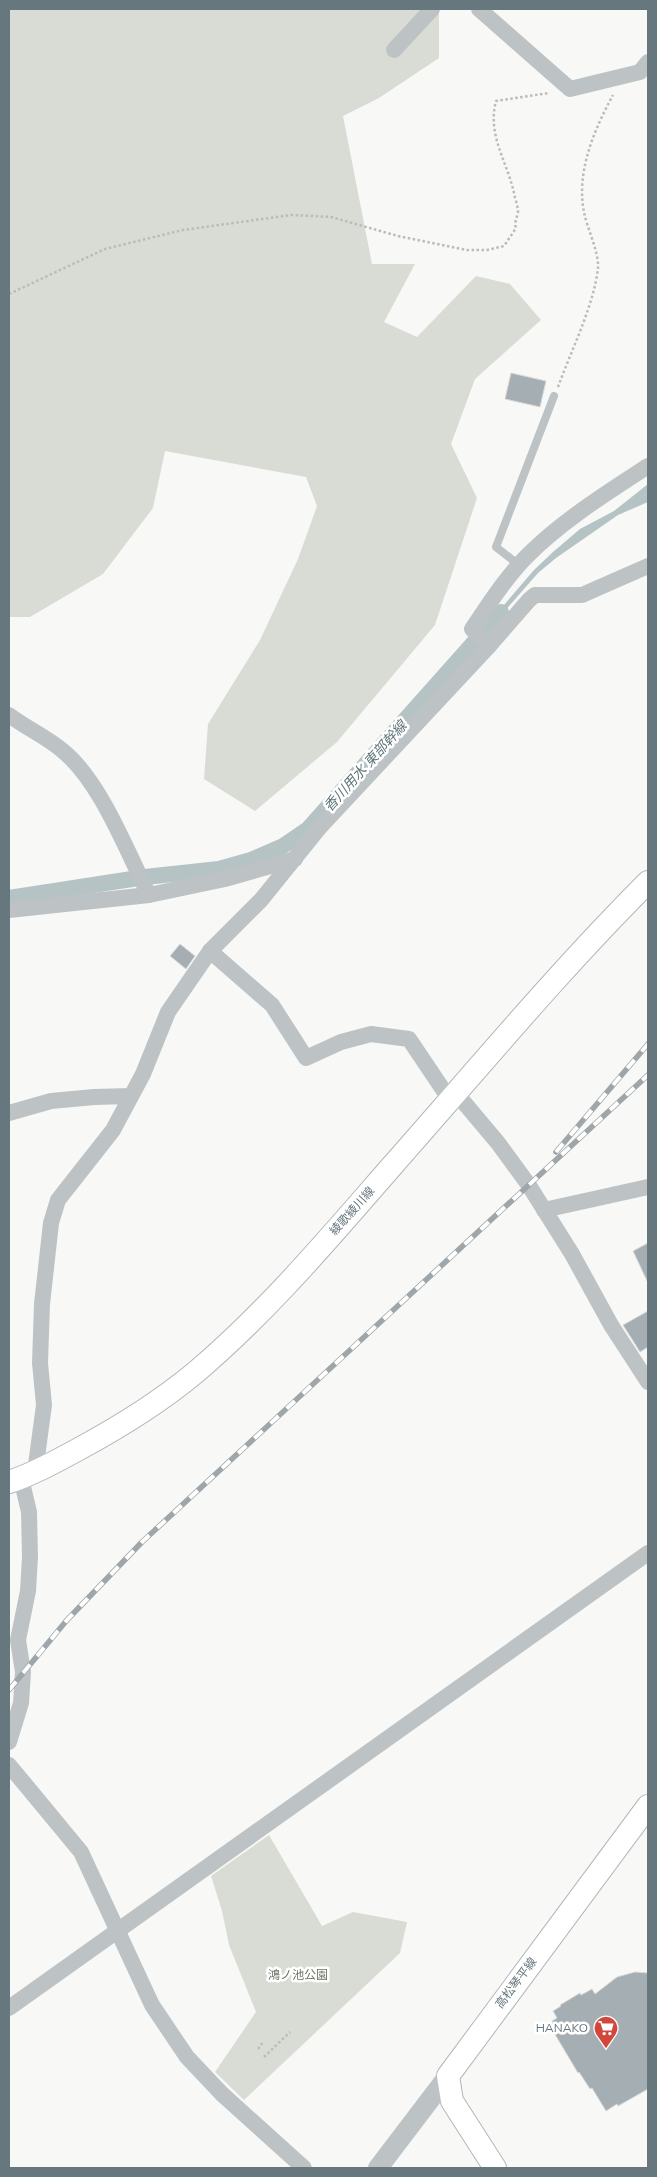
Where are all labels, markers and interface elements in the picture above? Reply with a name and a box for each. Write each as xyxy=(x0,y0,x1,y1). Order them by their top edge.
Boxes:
water label: 香川用水 東部幹線 xyxy=(320,716,412,815)
street label: 綾歌綾川線 xyxy=(326,1183,377,1238)
street label: 高松琴平線 xyxy=(492,1954,540,2011)
park label: 鴻ノ池公園 xyxy=(268,1967,328,1982)
supermarket icon: HANAKO xyxy=(593,2015,619,2049)
place label: HANAKO xyxy=(536,2020,588,2035)

